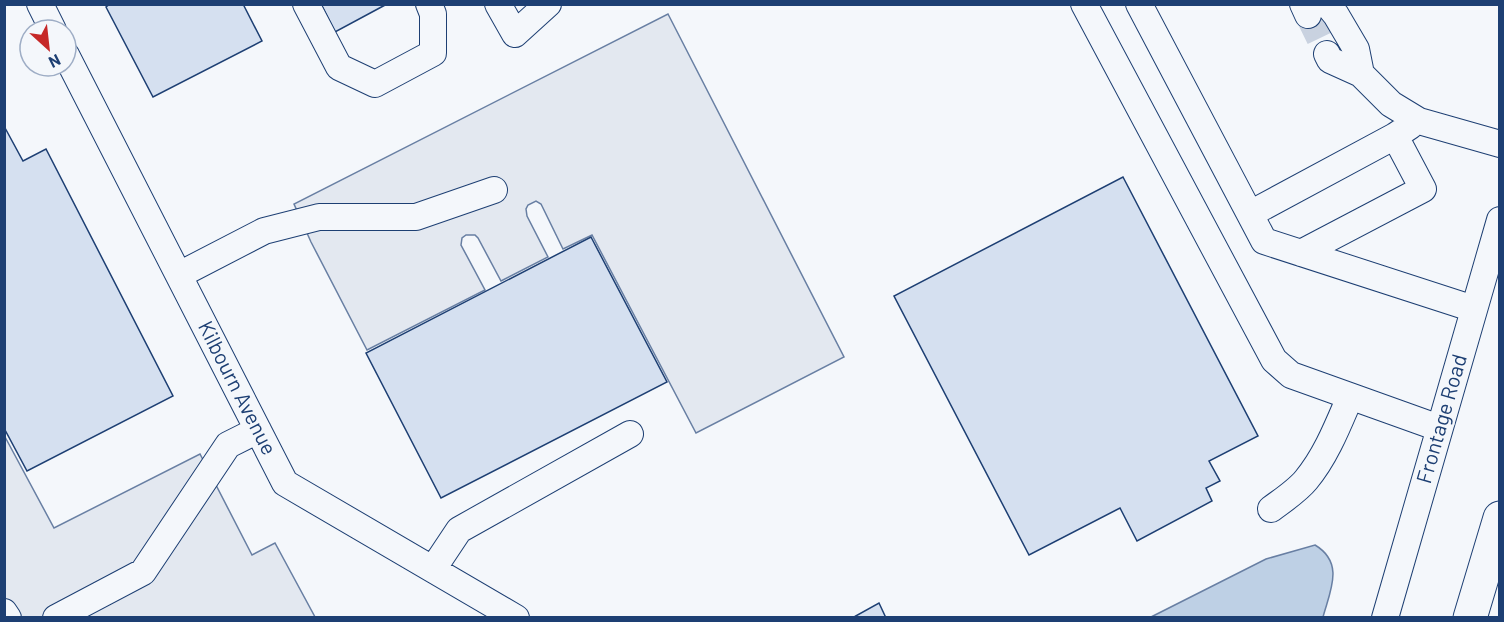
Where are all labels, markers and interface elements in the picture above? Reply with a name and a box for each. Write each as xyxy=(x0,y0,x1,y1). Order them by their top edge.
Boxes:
north arrow xyxy=(18,18,78,78)
text: N xyxy=(46,51,64,73)
street label: Kilbourn Avenue xyxy=(194,316,283,458)
street label: Frontage Road xyxy=(1410,351,1471,486)

